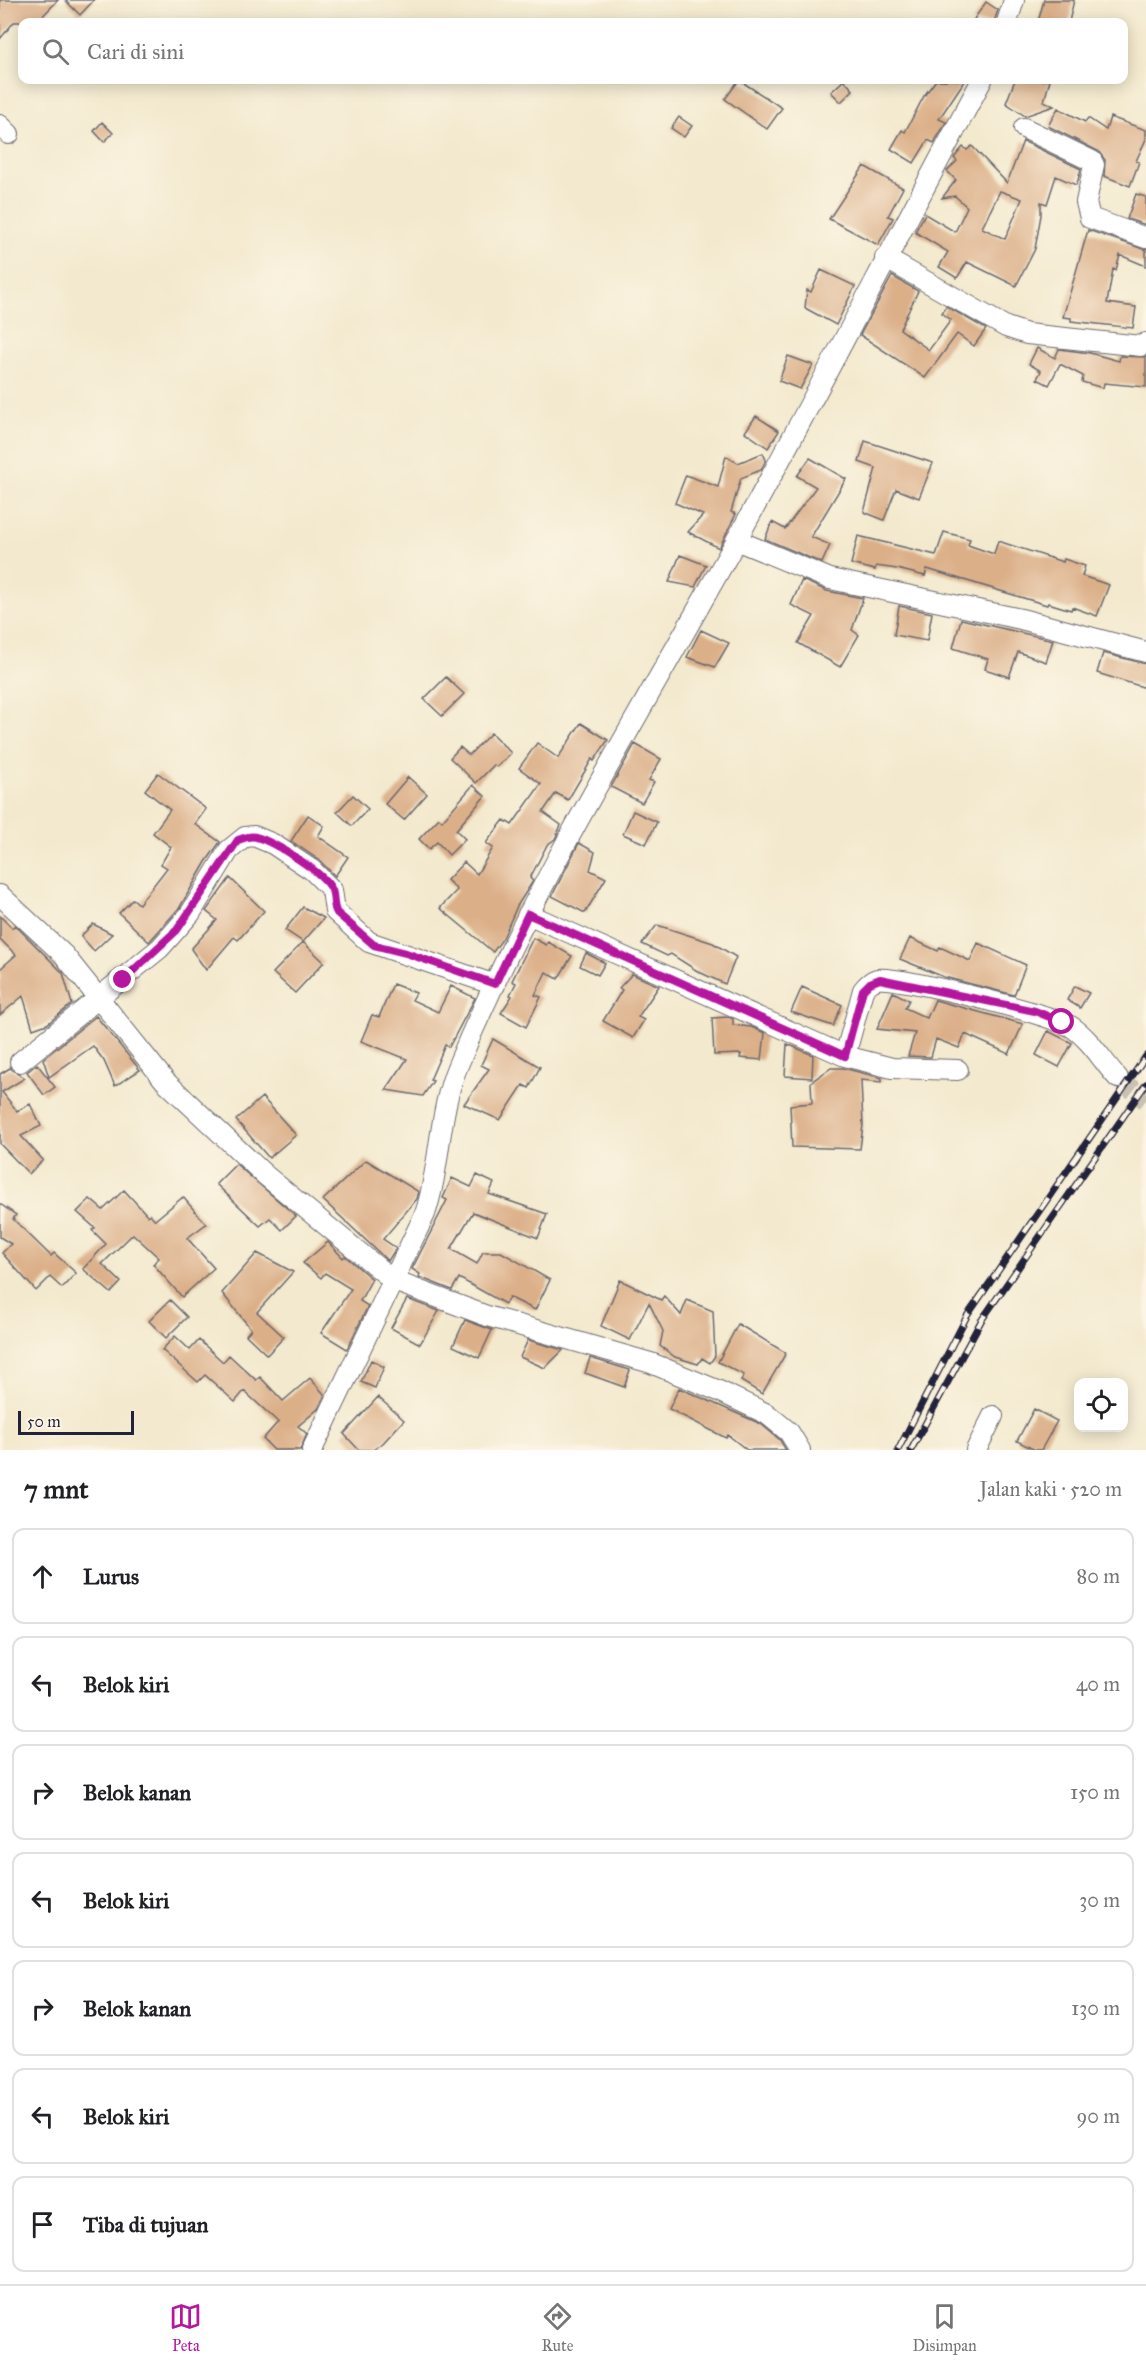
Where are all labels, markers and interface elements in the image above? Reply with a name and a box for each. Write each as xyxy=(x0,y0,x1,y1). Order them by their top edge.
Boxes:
search box xyxy=(18,18,1128,84)
icon: search xyxy=(39,35,72,68)
text: Cari di sini xyxy=(87,38,184,65)
route end xyxy=(109,966,135,992)
route start xyxy=(1048,1008,1074,1034)
map controls xyxy=(1074,1378,1128,1432)
button: locate xyxy=(1074,1378,1128,1432)
scale bar xyxy=(18,1408,134,1436)
text: 50 m xyxy=(27,1412,61,1431)
text: 7 mnt xyxy=(24,1473,88,1505)
text: Jalan kaki · 520 m xyxy=(980,1477,1122,1501)
icon: ahead xyxy=(26,1560,59,1593)
text: Lurus xyxy=(83,1563,139,1590)
text: 80 m xyxy=(1077,1564,1120,1588)
icon: left xyxy=(26,1668,59,1701)
text: Belok kiri xyxy=(83,1671,169,1698)
text: 40 m xyxy=(1076,1672,1120,1696)
icon: right xyxy=(26,1776,59,1809)
text: Belok kanan xyxy=(83,1779,191,1806)
text: 150 m xyxy=(1070,1780,1120,1804)
icon: left xyxy=(26,1884,59,1917)
text: Belok kiri xyxy=(83,1887,169,1914)
text: 30 m xyxy=(1079,1888,1120,1912)
icon: right xyxy=(26,1992,59,2025)
text: Belok kanan xyxy=(83,1995,191,2022)
text: 130 m xyxy=(1071,1996,1120,2020)
icon: left xyxy=(26,2100,59,2133)
text: Belok kiri xyxy=(83,2103,169,2130)
text: 90 m xyxy=(1077,2104,1120,2128)
icon: arrive xyxy=(26,2208,59,2241)
text: Tiba di tujuan xyxy=(83,2211,208,2238)
tab: Peta xyxy=(169,2300,202,2355)
tab: Rute xyxy=(541,2300,574,2355)
tab: Disimpan xyxy=(913,2300,977,2355)

